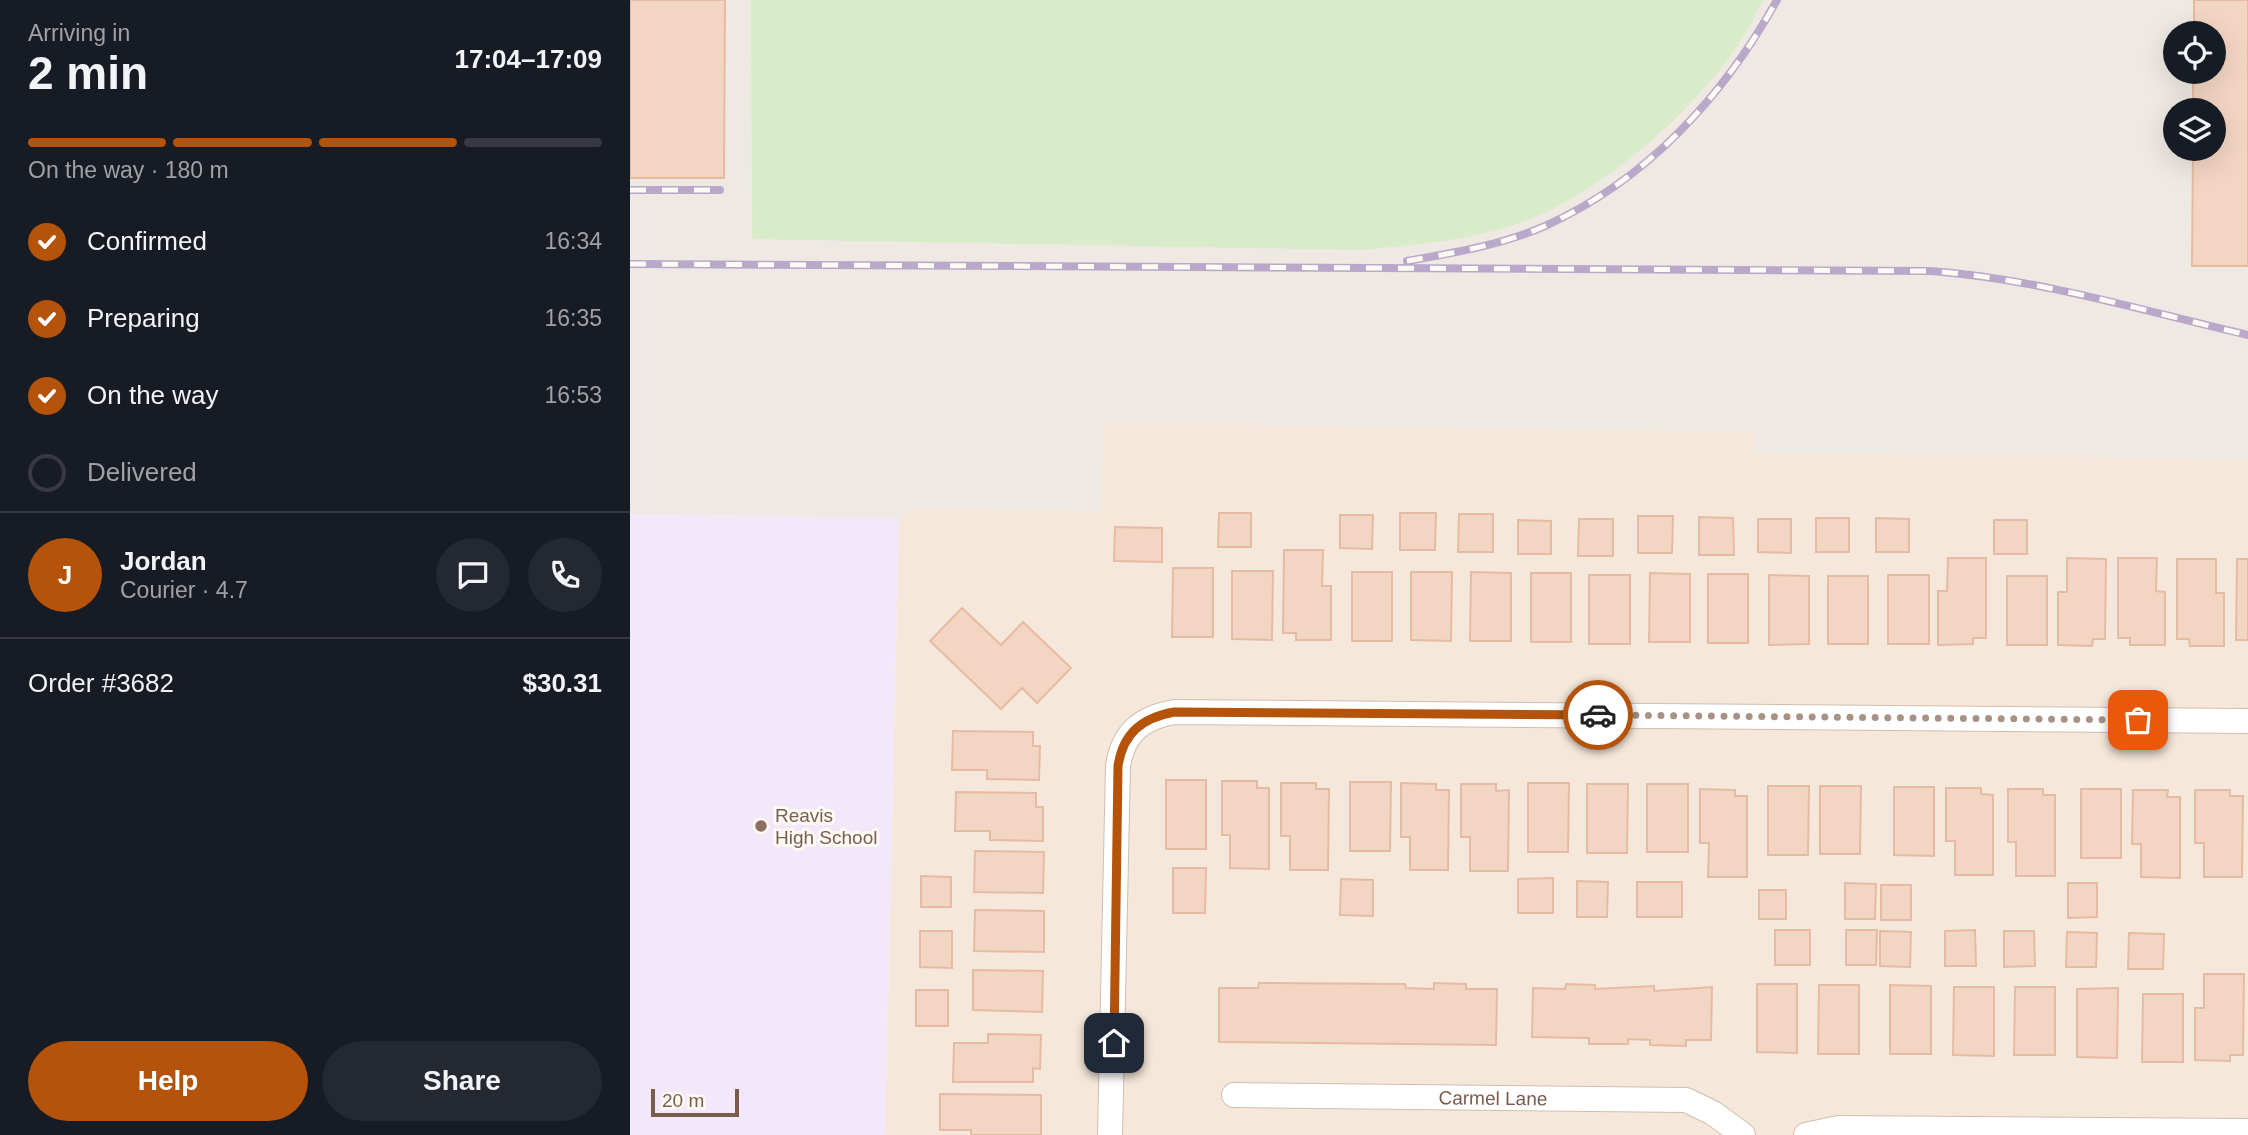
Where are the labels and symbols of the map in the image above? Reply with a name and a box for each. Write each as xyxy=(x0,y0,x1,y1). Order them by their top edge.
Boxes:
courier xyxy=(1563,680,1633,750)
pin xyxy=(2108,690,2168,750)
place label: Reavis High School xyxy=(775,805,877,848)
marker: Reavis High School xyxy=(753,818,769,834)
pin xyxy=(1084,1013,1144,1073)
scale bar xyxy=(651,1086,738,1118)
street label: Carmel Lane xyxy=(1438,1087,1548,1109)

